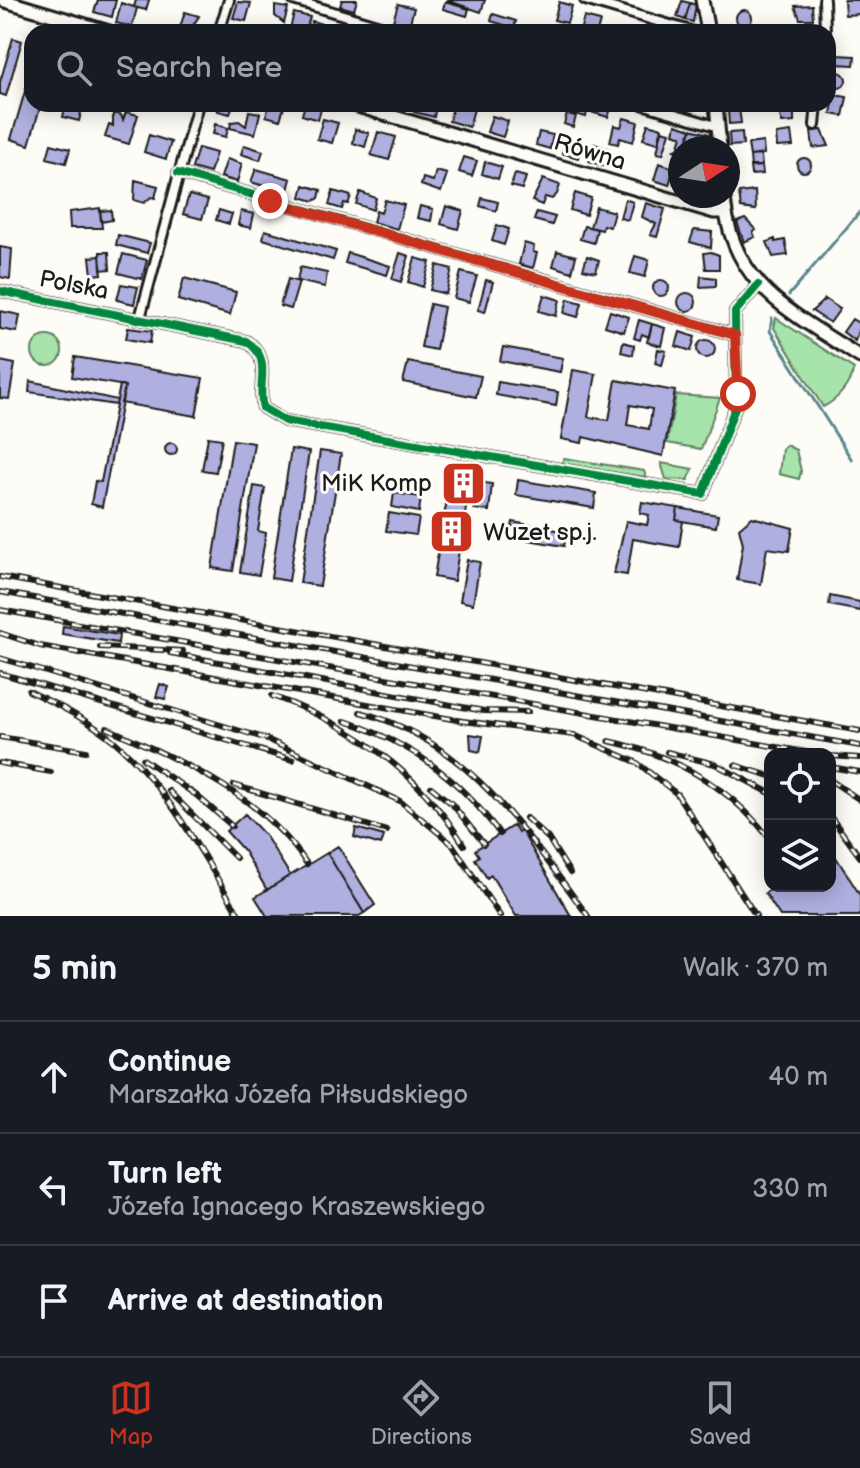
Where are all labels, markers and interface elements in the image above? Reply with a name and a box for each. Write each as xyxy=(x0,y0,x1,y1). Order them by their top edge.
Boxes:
search box xyxy=(24,24,836,112)
icon: search xyxy=(52,46,96,90)
text: Search here xyxy=(116,50,282,86)
street label: Równa xyxy=(550,127,630,177)
north arrow xyxy=(668,136,740,208)
route end xyxy=(252,183,288,219)
street label: Polska xyxy=(37,264,111,306)
route start xyxy=(720,376,756,412)
building icon: MiK Komp xyxy=(439,459,487,507)
place label: MiK Komp xyxy=(321,469,432,498)
building icon: Wuzet sp.j. xyxy=(428,508,476,556)
place label: Wuzet sp.j. xyxy=(483,518,597,547)
map controls xyxy=(764,748,836,892)
button: locate xyxy=(764,748,836,820)
button: layers xyxy=(764,820,836,892)
text: 5 min xyxy=(32,948,117,989)
text: Walk · 370 m xyxy=(683,953,828,984)
text: Continue xyxy=(108,1044,231,1080)
icon: ahead xyxy=(32,1055,76,1099)
text: 40 m xyxy=(768,1062,828,1093)
text: Marszałka Józefa Piłsudskiego xyxy=(108,1080,468,1111)
text: Turn left xyxy=(108,1156,222,1192)
icon: left xyxy=(32,1167,76,1211)
text: 330 m xyxy=(752,1174,828,1205)
text: Józefa Ignacego Kraszewskiego xyxy=(108,1192,486,1223)
icon: arrive xyxy=(32,1279,76,1323)
text: Arrive at destination xyxy=(108,1283,384,1319)
tab: Map xyxy=(109,1376,153,1451)
tab: Directions xyxy=(371,1376,472,1451)
tab: Saved xyxy=(689,1376,751,1451)

